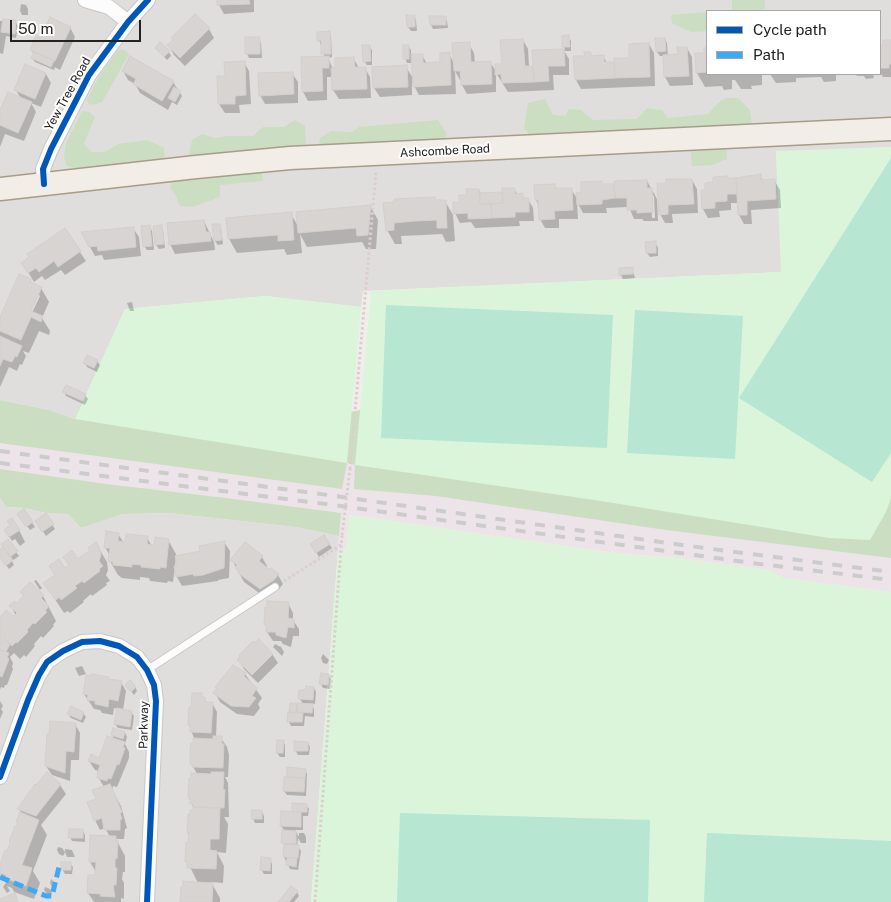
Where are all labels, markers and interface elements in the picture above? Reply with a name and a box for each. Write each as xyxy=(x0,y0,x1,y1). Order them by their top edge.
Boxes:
scale bar xyxy=(12,10,144,42)
legend xyxy=(706,10,881,75)
text: 50 m xyxy=(18,20,53,37)
text: Cycle path xyxy=(753,21,827,38)
text: Path xyxy=(753,46,785,63)
street label: Yew Tree Road xyxy=(42,55,94,133)
street label: Ashcombe Road xyxy=(400,141,490,161)
street label: Parkway xyxy=(136,701,152,749)

